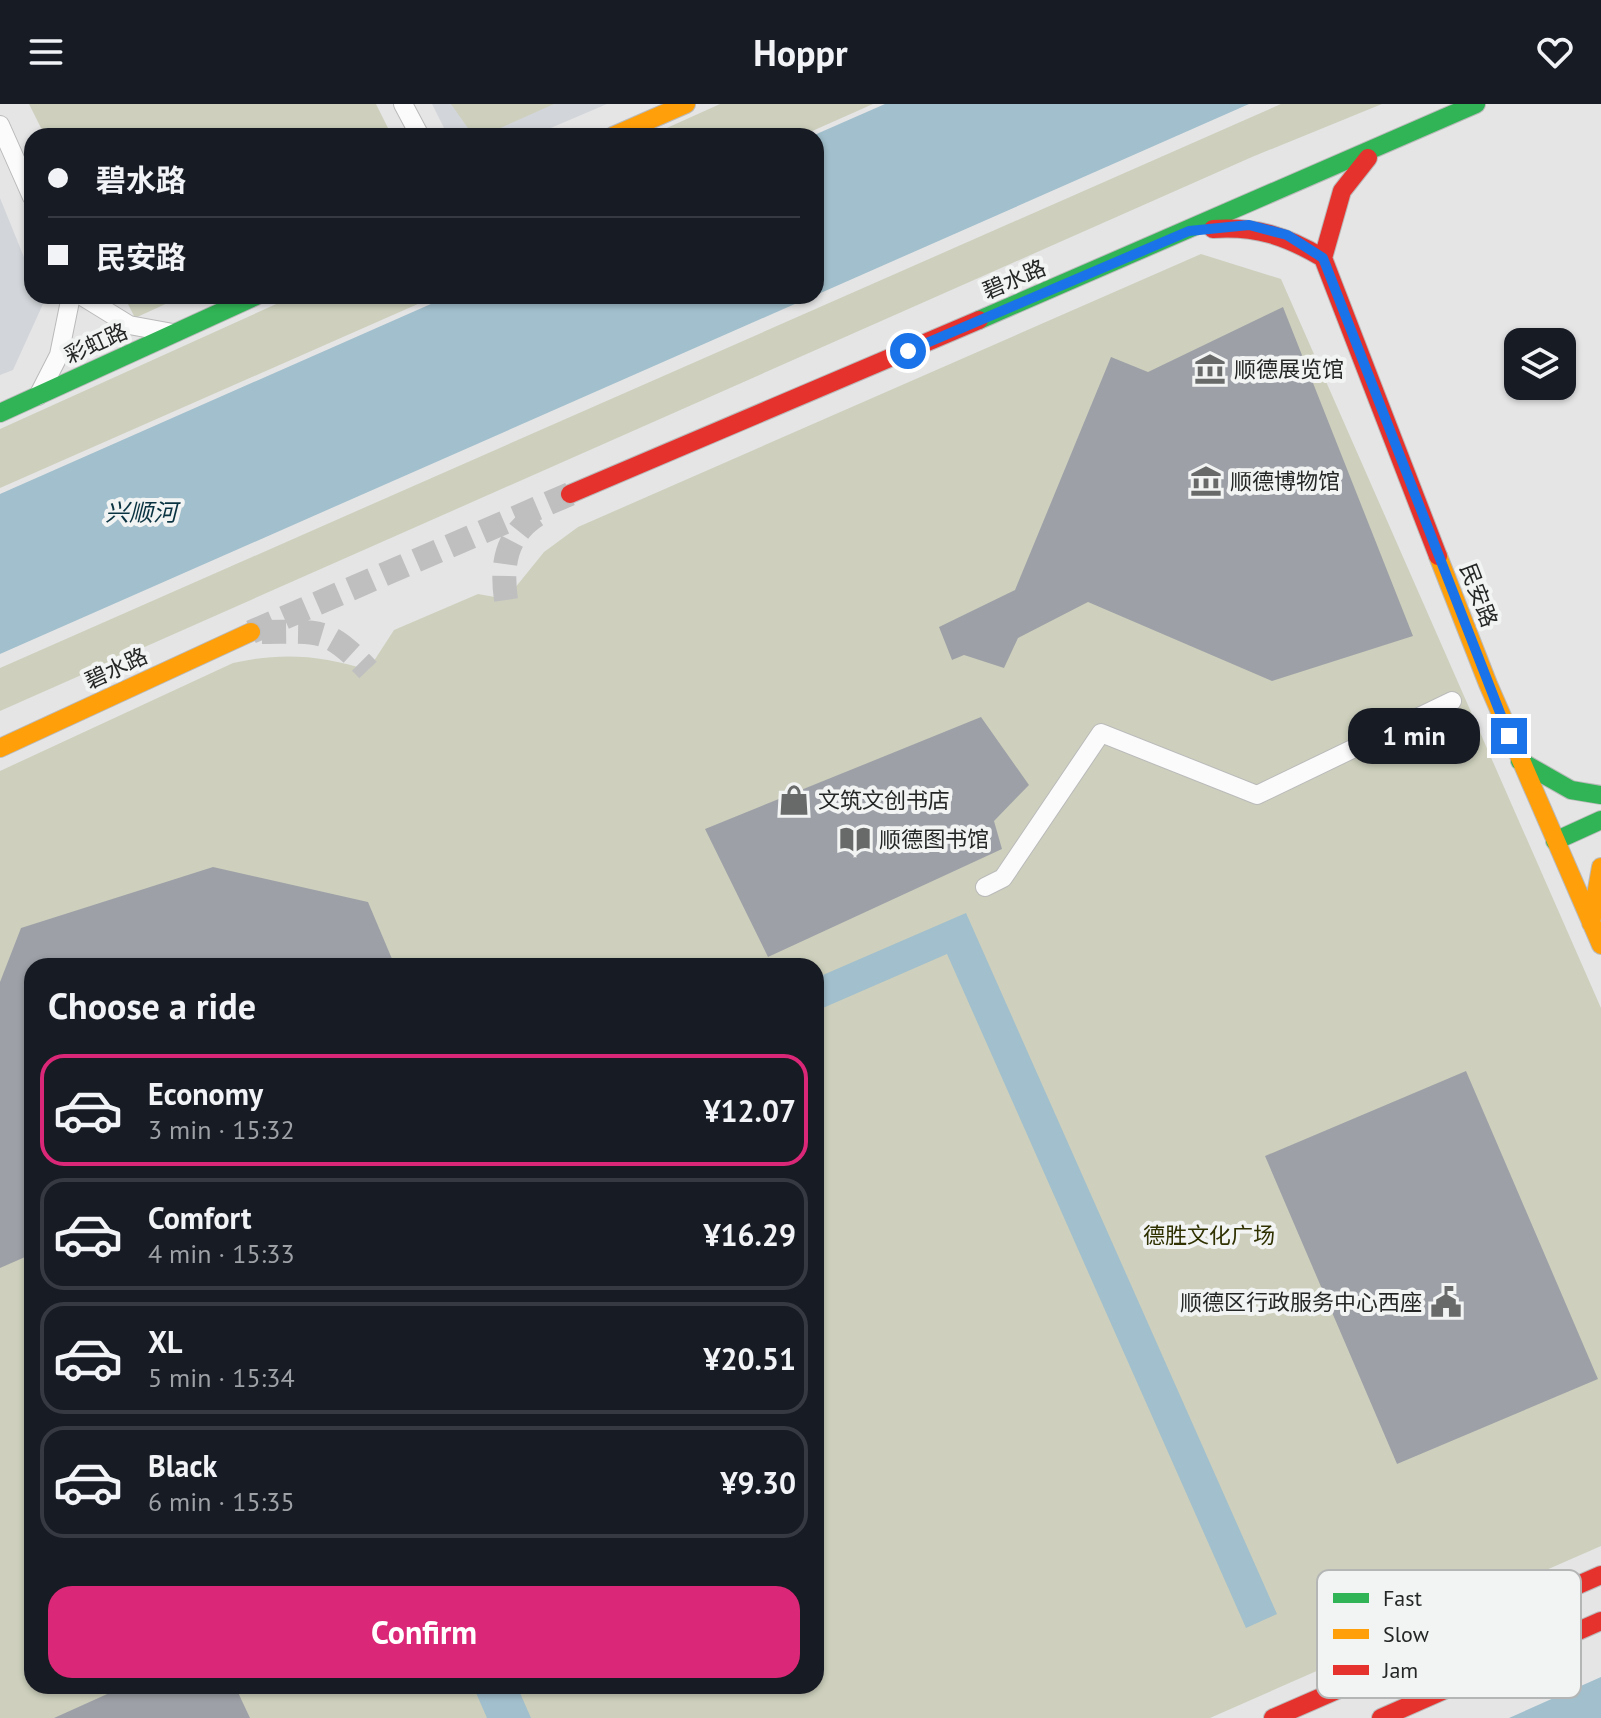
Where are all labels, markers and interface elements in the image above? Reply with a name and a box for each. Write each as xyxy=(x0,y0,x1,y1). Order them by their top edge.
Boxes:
text: Hoppr xyxy=(753,29,848,76)
icon: menu xyxy=(24,30,68,74)
icon: heart xyxy=(1533,30,1577,74)
text: 碧水路 xyxy=(96,160,186,199)
text: 民安路 xyxy=(96,237,186,276)
street label: 碧水路 xyxy=(978,253,1050,305)
street label: 彩虹路 xyxy=(60,317,132,369)
map controls xyxy=(1504,328,1576,400)
button: layers xyxy=(1504,328,1576,400)
route start xyxy=(890,333,926,369)
museum icon: 顺德展览馆 xyxy=(1193,352,1227,386)
place label: 顺德展览馆 xyxy=(1234,355,1344,383)
museum icon: 顺德博物馆 xyxy=(1189,464,1223,498)
place label: 顺德博物馆 xyxy=(1230,467,1340,495)
water label: 兴顺河 xyxy=(105,497,181,528)
street label: 民安路 xyxy=(1454,559,1504,631)
street label: 碧水路 xyxy=(80,641,152,695)
callout: 1 min xyxy=(1349,708,1481,764)
route end xyxy=(1491,718,1527,754)
text: 1 min xyxy=(1382,719,1446,752)
shop icon: 文筑文创书店 xyxy=(777,783,811,817)
place label: 文筑文创书店 xyxy=(818,786,950,814)
library icon: 顺德图书馆 xyxy=(838,822,872,856)
place label: 顺德图书馆 xyxy=(879,825,989,853)
text: Choose a ride xyxy=(48,982,256,1029)
icon: car xyxy=(52,1074,124,1146)
text: Economy xyxy=(148,1074,263,1113)
text: ¥12.07 xyxy=(704,1091,796,1130)
text: 3 min · 15:32 xyxy=(148,1113,295,1146)
icon: car xyxy=(52,1198,124,1270)
text: Comfort xyxy=(148,1198,251,1237)
text: ¥16.29 xyxy=(704,1215,796,1254)
park label: 德胜文化广场 xyxy=(1143,1221,1275,1249)
text: 4 min · 15:33 xyxy=(148,1237,295,1270)
public building icon: 顺德区行政服务中心西座 xyxy=(1429,1285,1463,1319)
place label: 顺德区行政服务中心西座 xyxy=(1180,1288,1422,1316)
icon: car xyxy=(52,1322,124,1394)
text: XL xyxy=(148,1322,182,1361)
text: ¥20.51 xyxy=(704,1339,796,1378)
text: 5 min · 15:34 xyxy=(148,1361,295,1394)
icon: car xyxy=(52,1446,124,1518)
text: Black xyxy=(148,1446,217,1485)
text: ¥9.30 xyxy=(721,1463,796,1502)
text: 6 min · 15:35 xyxy=(148,1485,295,1518)
legend xyxy=(1317,1570,1581,1698)
text: Fast xyxy=(1383,1584,1423,1612)
button: Confirm xyxy=(48,1586,800,1678)
text: Slow xyxy=(1383,1620,1429,1648)
text: Jam xyxy=(1382,1656,1418,1684)

